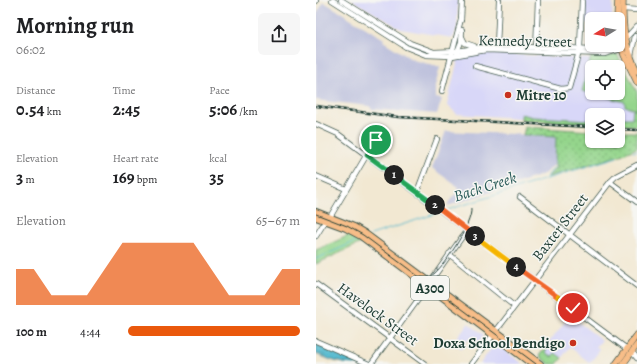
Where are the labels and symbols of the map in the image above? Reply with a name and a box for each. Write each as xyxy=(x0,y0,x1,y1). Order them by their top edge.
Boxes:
north arrow xyxy=(585,12,625,52)
street label: Kennedy Street xyxy=(478,30,572,52)
place label: Mitre 10 xyxy=(516,85,567,105)
marker: Mitre 10 xyxy=(503,90,513,100)
pin xyxy=(359,123,393,157)
pin: 1 xyxy=(384,165,404,185)
water label: Back Creek xyxy=(451,167,519,207)
street label: Baxter Street xyxy=(527,189,593,265)
pin: 2 xyxy=(425,195,445,215)
pin: 3 xyxy=(465,226,485,246)
pin: 4 xyxy=(506,257,526,277)
road number: A300 xyxy=(411,276,449,300)
street label: Havelock Street xyxy=(333,278,423,350)
pin xyxy=(556,291,590,325)
place label: Doxa School Bendigo xyxy=(433,333,565,353)
marker: Doxa School Bendigo xyxy=(568,338,578,348)

